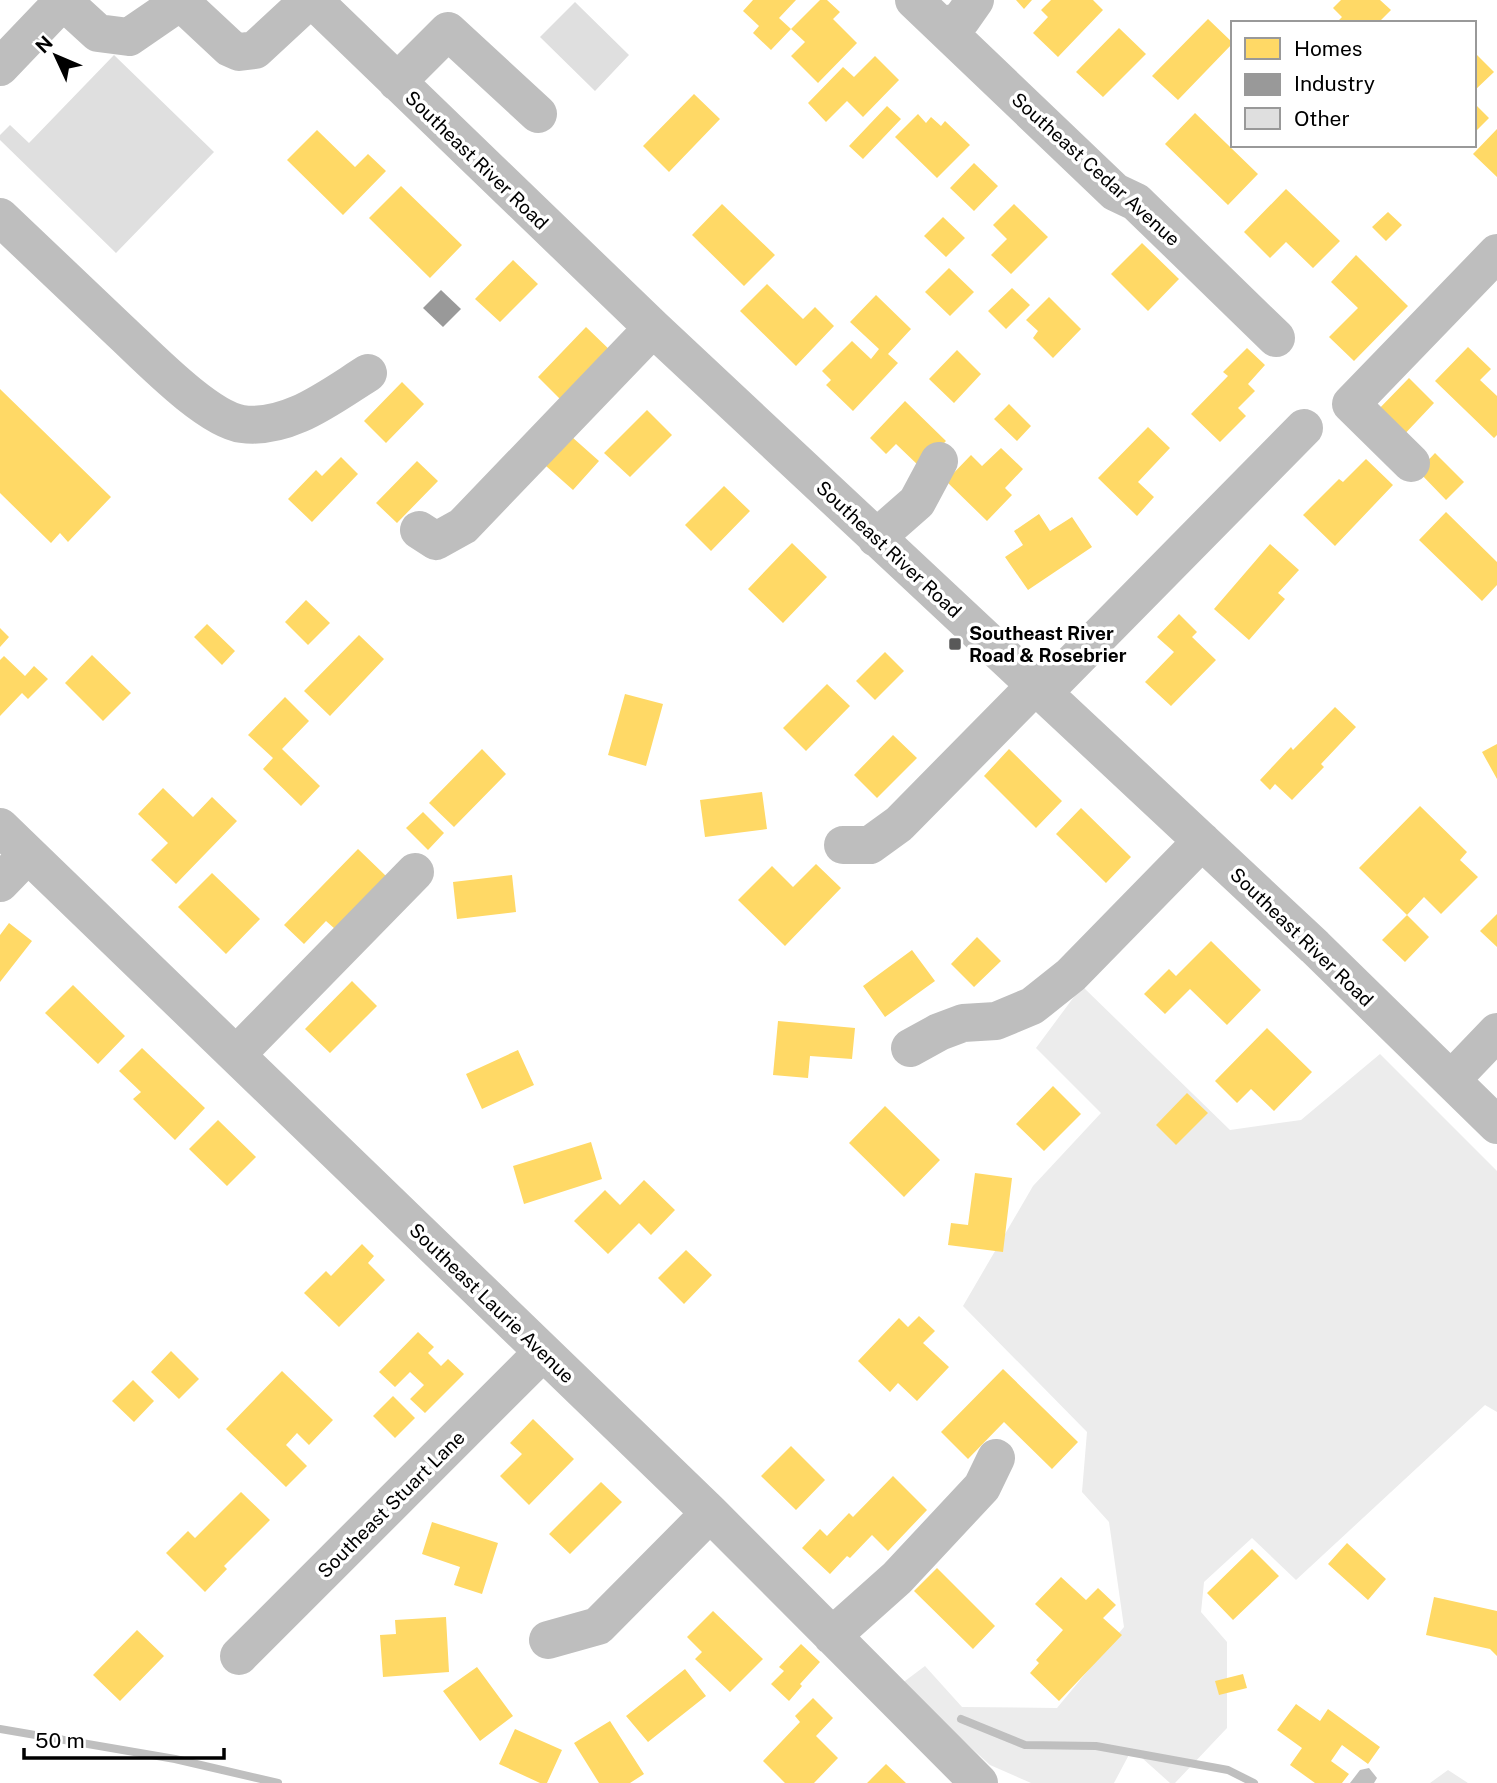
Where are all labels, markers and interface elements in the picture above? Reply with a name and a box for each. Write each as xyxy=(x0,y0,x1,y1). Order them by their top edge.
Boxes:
north arrow xyxy=(21,21,91,91)
legend xyxy=(1231,21,1476,147)
text: N xyxy=(31,31,57,57)
text: Homes xyxy=(1294,36,1362,61)
text: Industry xyxy=(1294,71,1375,96)
street label: Southeast River Road xyxy=(401,86,553,234)
street label: Southeast Cedar Avenue xyxy=(1008,88,1184,250)
text: Other xyxy=(1294,106,1350,131)
street label: Southeast River Road xyxy=(812,476,966,622)
place label: Southeast River Road & Rosebrier xyxy=(969,622,1127,666)
marker: Southeast River Road & Rosebrier xyxy=(947,636,963,652)
street label: Southeast River Road xyxy=(1226,863,1378,1011)
street label: Southeast Laurie Avenue xyxy=(405,1219,579,1387)
street label: Southeast Stuart Lane xyxy=(313,1426,469,1582)
scale bar xyxy=(24,1716,224,1760)
text: 50 m xyxy=(35,1728,85,1753)

